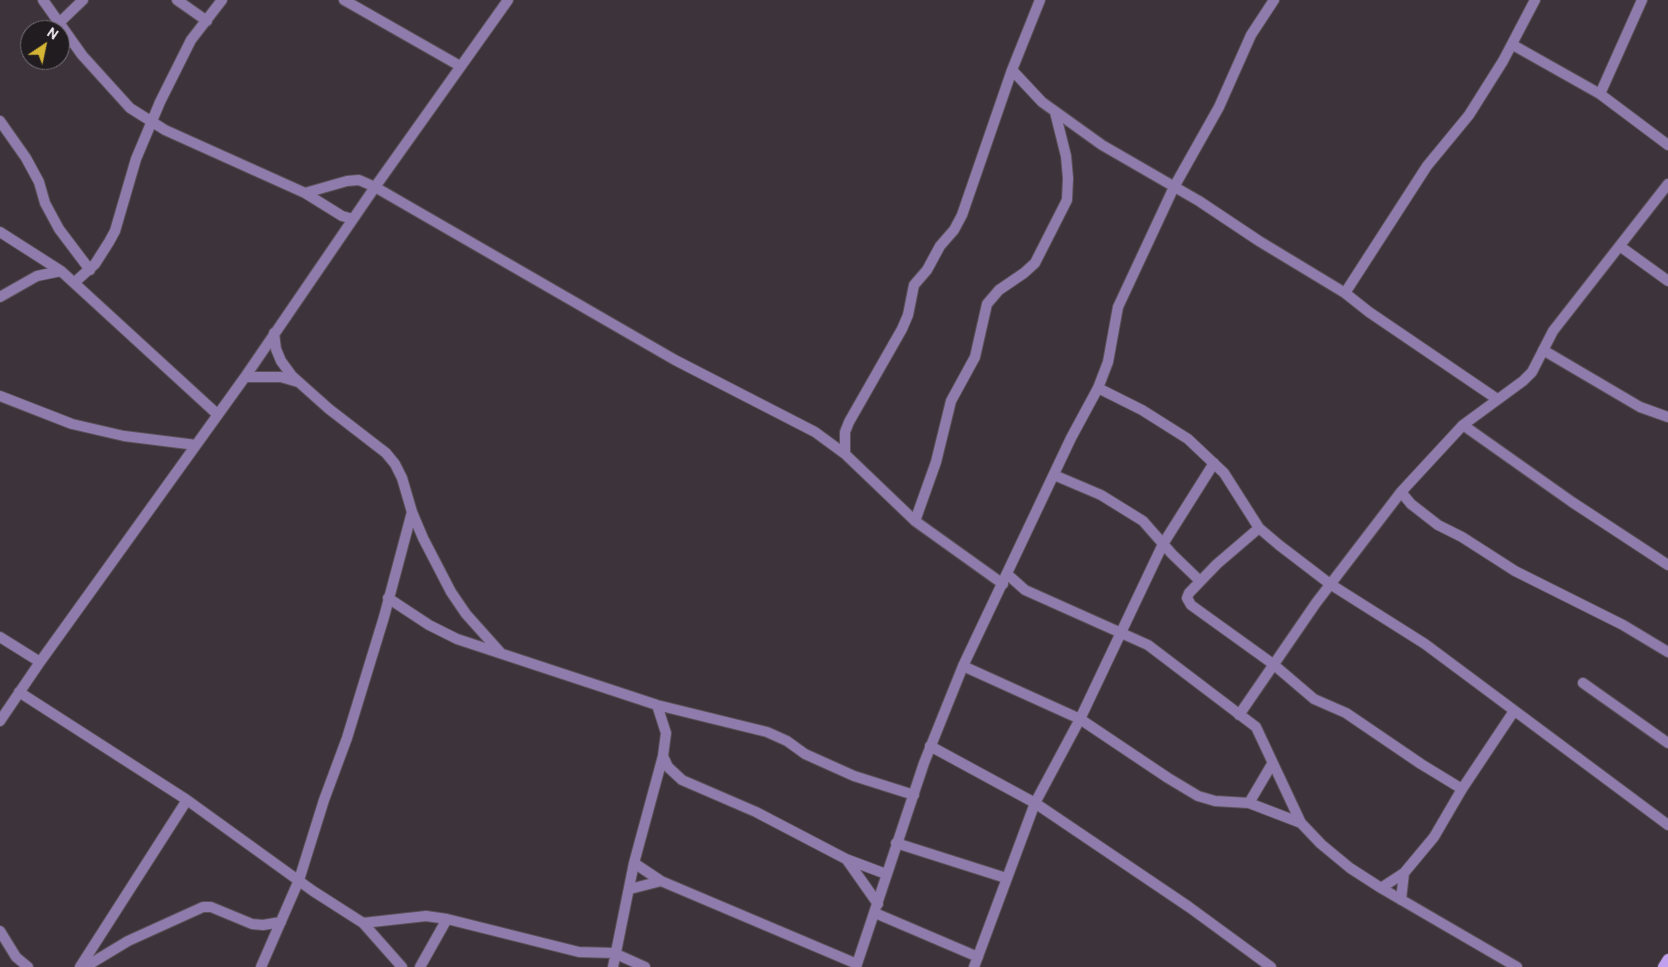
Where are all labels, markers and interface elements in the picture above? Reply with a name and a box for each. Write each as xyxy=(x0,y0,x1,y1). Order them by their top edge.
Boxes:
north arrow xyxy=(20,20,70,70)
text: N xyxy=(44,23,62,44)

